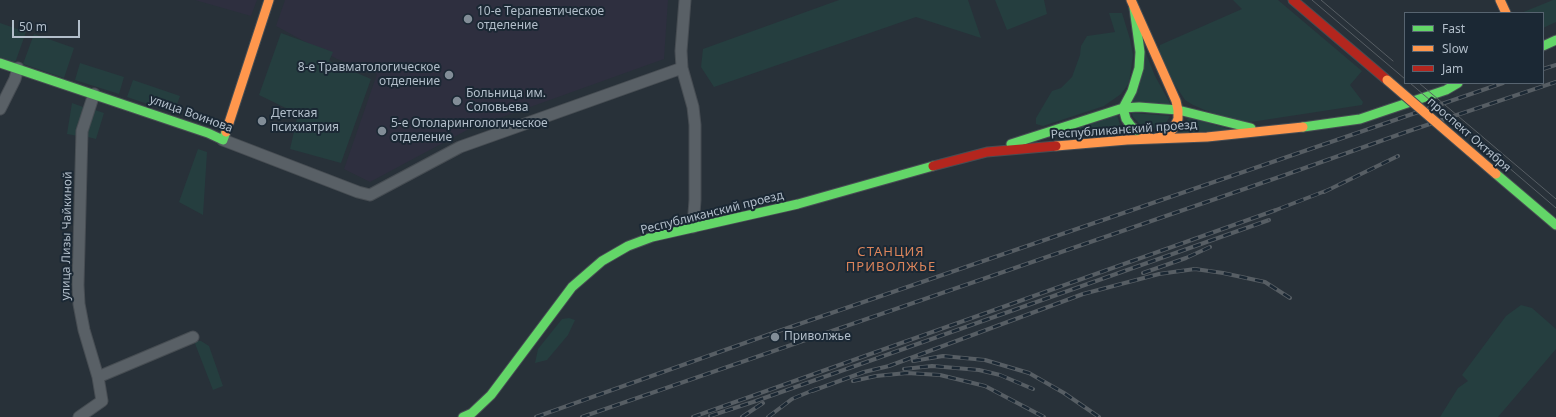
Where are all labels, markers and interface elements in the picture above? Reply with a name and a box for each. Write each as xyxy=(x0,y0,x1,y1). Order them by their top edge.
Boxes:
place label: 10-е Терапевтическое отделение xyxy=(477,5,604,33)
scale bar xyxy=(14,12,82,38)
legend xyxy=(1404,12,1544,84)
marker: 10-е Терапевтическое отделение xyxy=(462,13,474,25)
text: 50 m xyxy=(19,18,47,35)
text: Fast xyxy=(1442,20,1465,37)
text: Slow xyxy=(1442,40,1468,57)
text: Jam xyxy=(1442,60,1463,77)
place label: 8-е Травматологическое отделение xyxy=(298,61,440,89)
marker: 8-е Травматологическое отделение xyxy=(443,69,455,81)
place label: Больница им. Соловьева xyxy=(466,87,546,115)
street label: улица Воинова xyxy=(147,92,235,136)
marker: Больница им. Соловьева xyxy=(451,95,463,107)
street label: проспект Октября xyxy=(1424,95,1514,175)
place label: Детская психиатрия xyxy=(271,107,339,135)
marker: Детская психиатрия xyxy=(256,115,268,127)
place label: 5-е Отоларингологическое отделение xyxy=(391,117,548,145)
street label: Республиканский проезд xyxy=(1050,118,1198,142)
marker: 5-е Отоларингологическое отделение xyxy=(376,125,388,137)
street label: улица Лизы Чайкиной xyxy=(59,171,75,301)
street label: Республиканский проезд xyxy=(639,188,785,238)
district label: СТАНЦИЯ ПРИВОЛЖЬЕ xyxy=(846,244,936,275)
place label: Приволжье xyxy=(784,330,851,344)
marker: Приволжье xyxy=(769,331,781,343)

